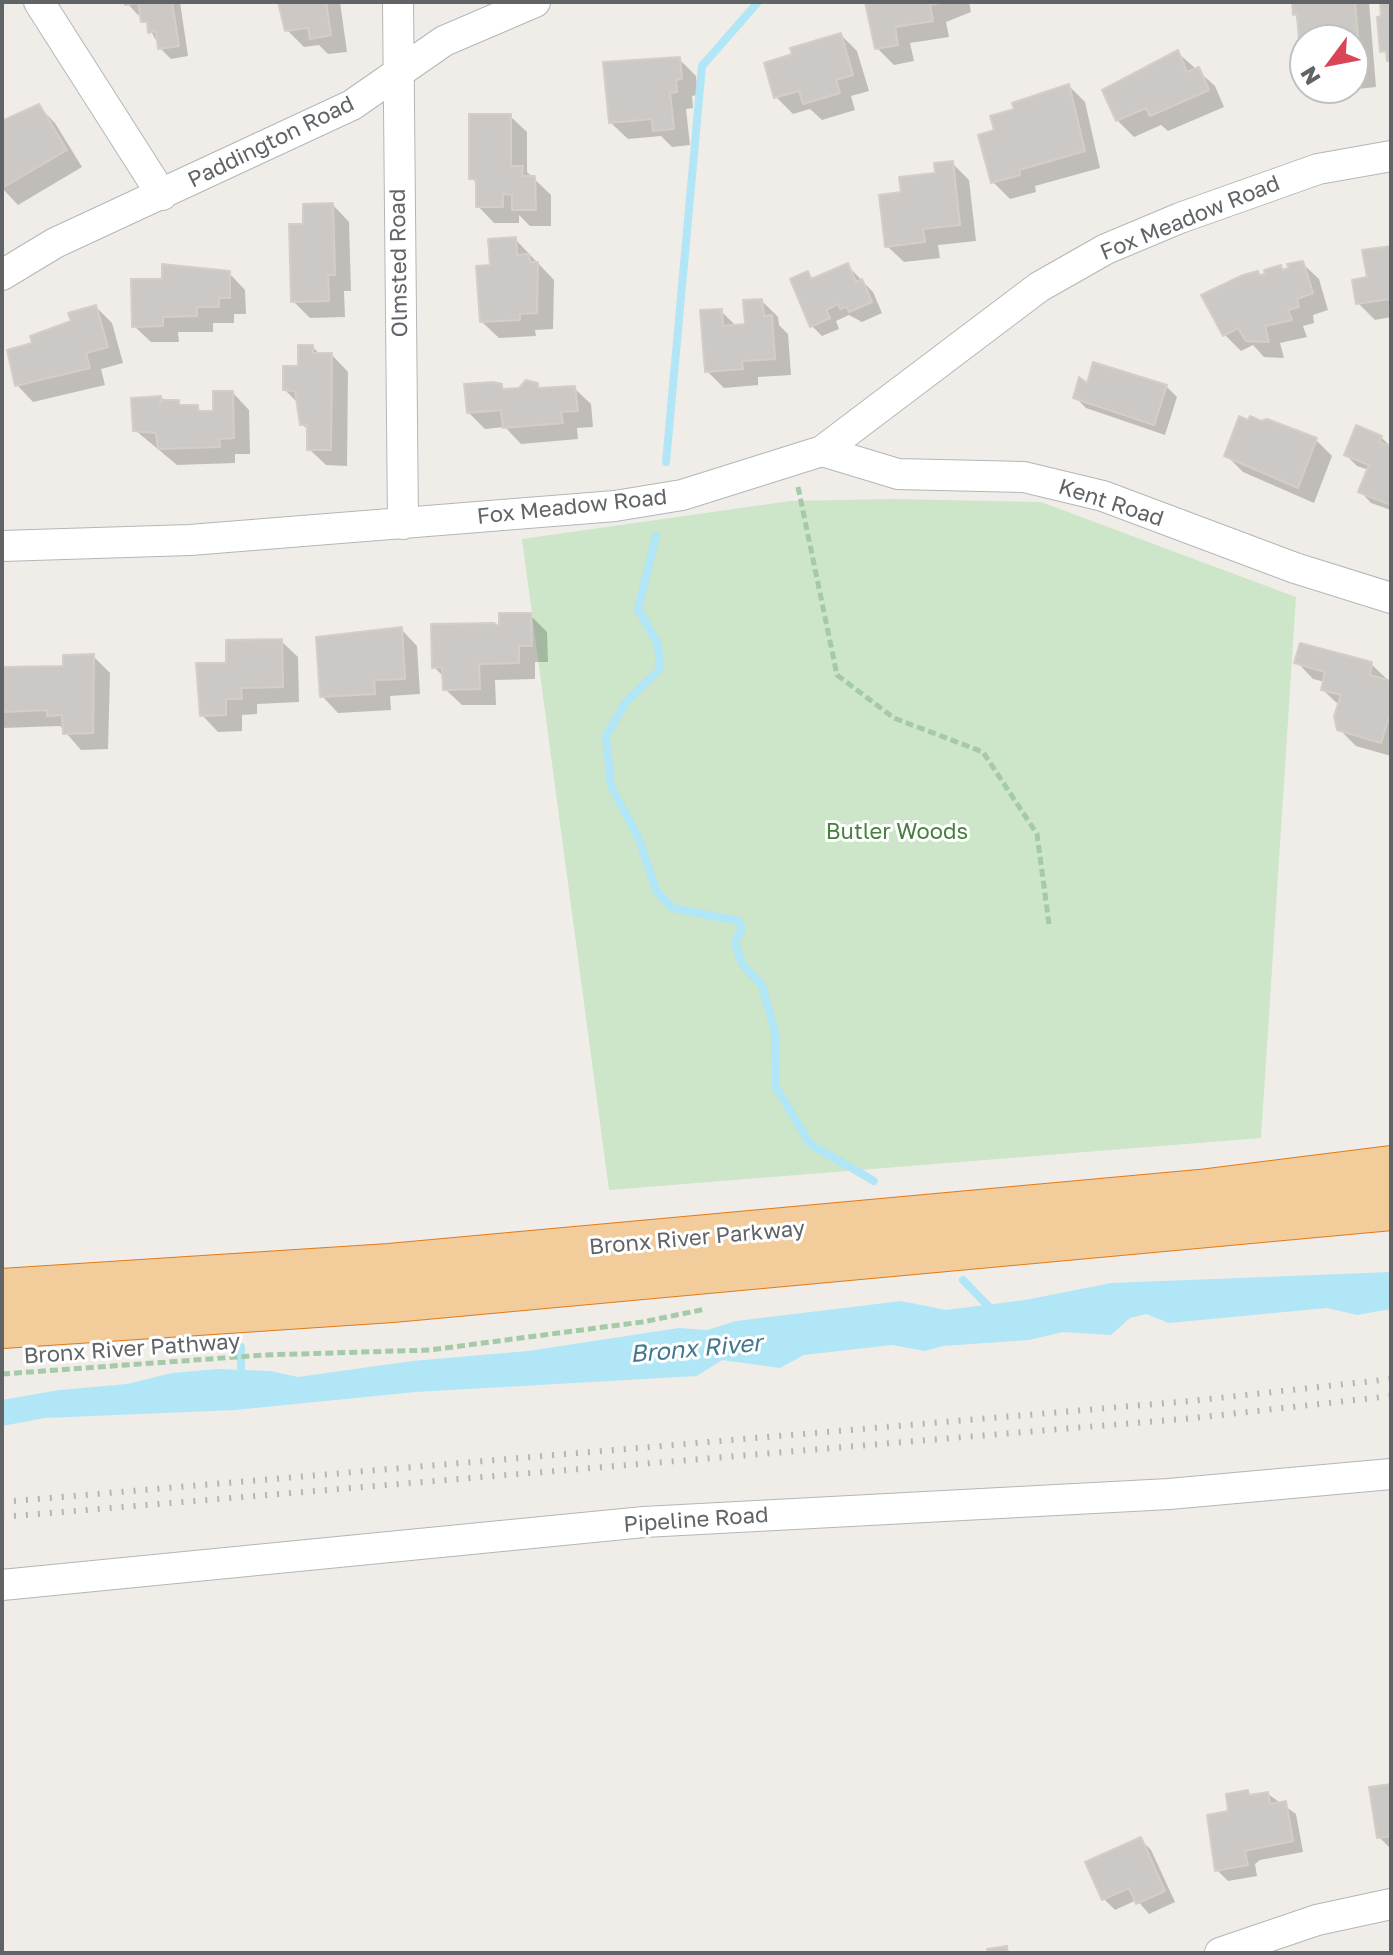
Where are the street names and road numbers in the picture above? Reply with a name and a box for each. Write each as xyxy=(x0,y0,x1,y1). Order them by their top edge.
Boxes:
street label: Paddington Road xyxy=(184,90,358,194)
street label: Fox Meadow Road xyxy=(1096,170,1284,266)
street label: Olmsted Road xyxy=(385,188,413,338)
street label: Kent Road xyxy=(1055,474,1167,532)
street label: Fox Meadow Road xyxy=(476,484,668,530)
street label: Bronx River Parkway xyxy=(588,1215,806,1261)
street label: Bronx River Pathway xyxy=(23,1328,241,1370)
street label: Pipeline Road xyxy=(623,1502,769,1538)

